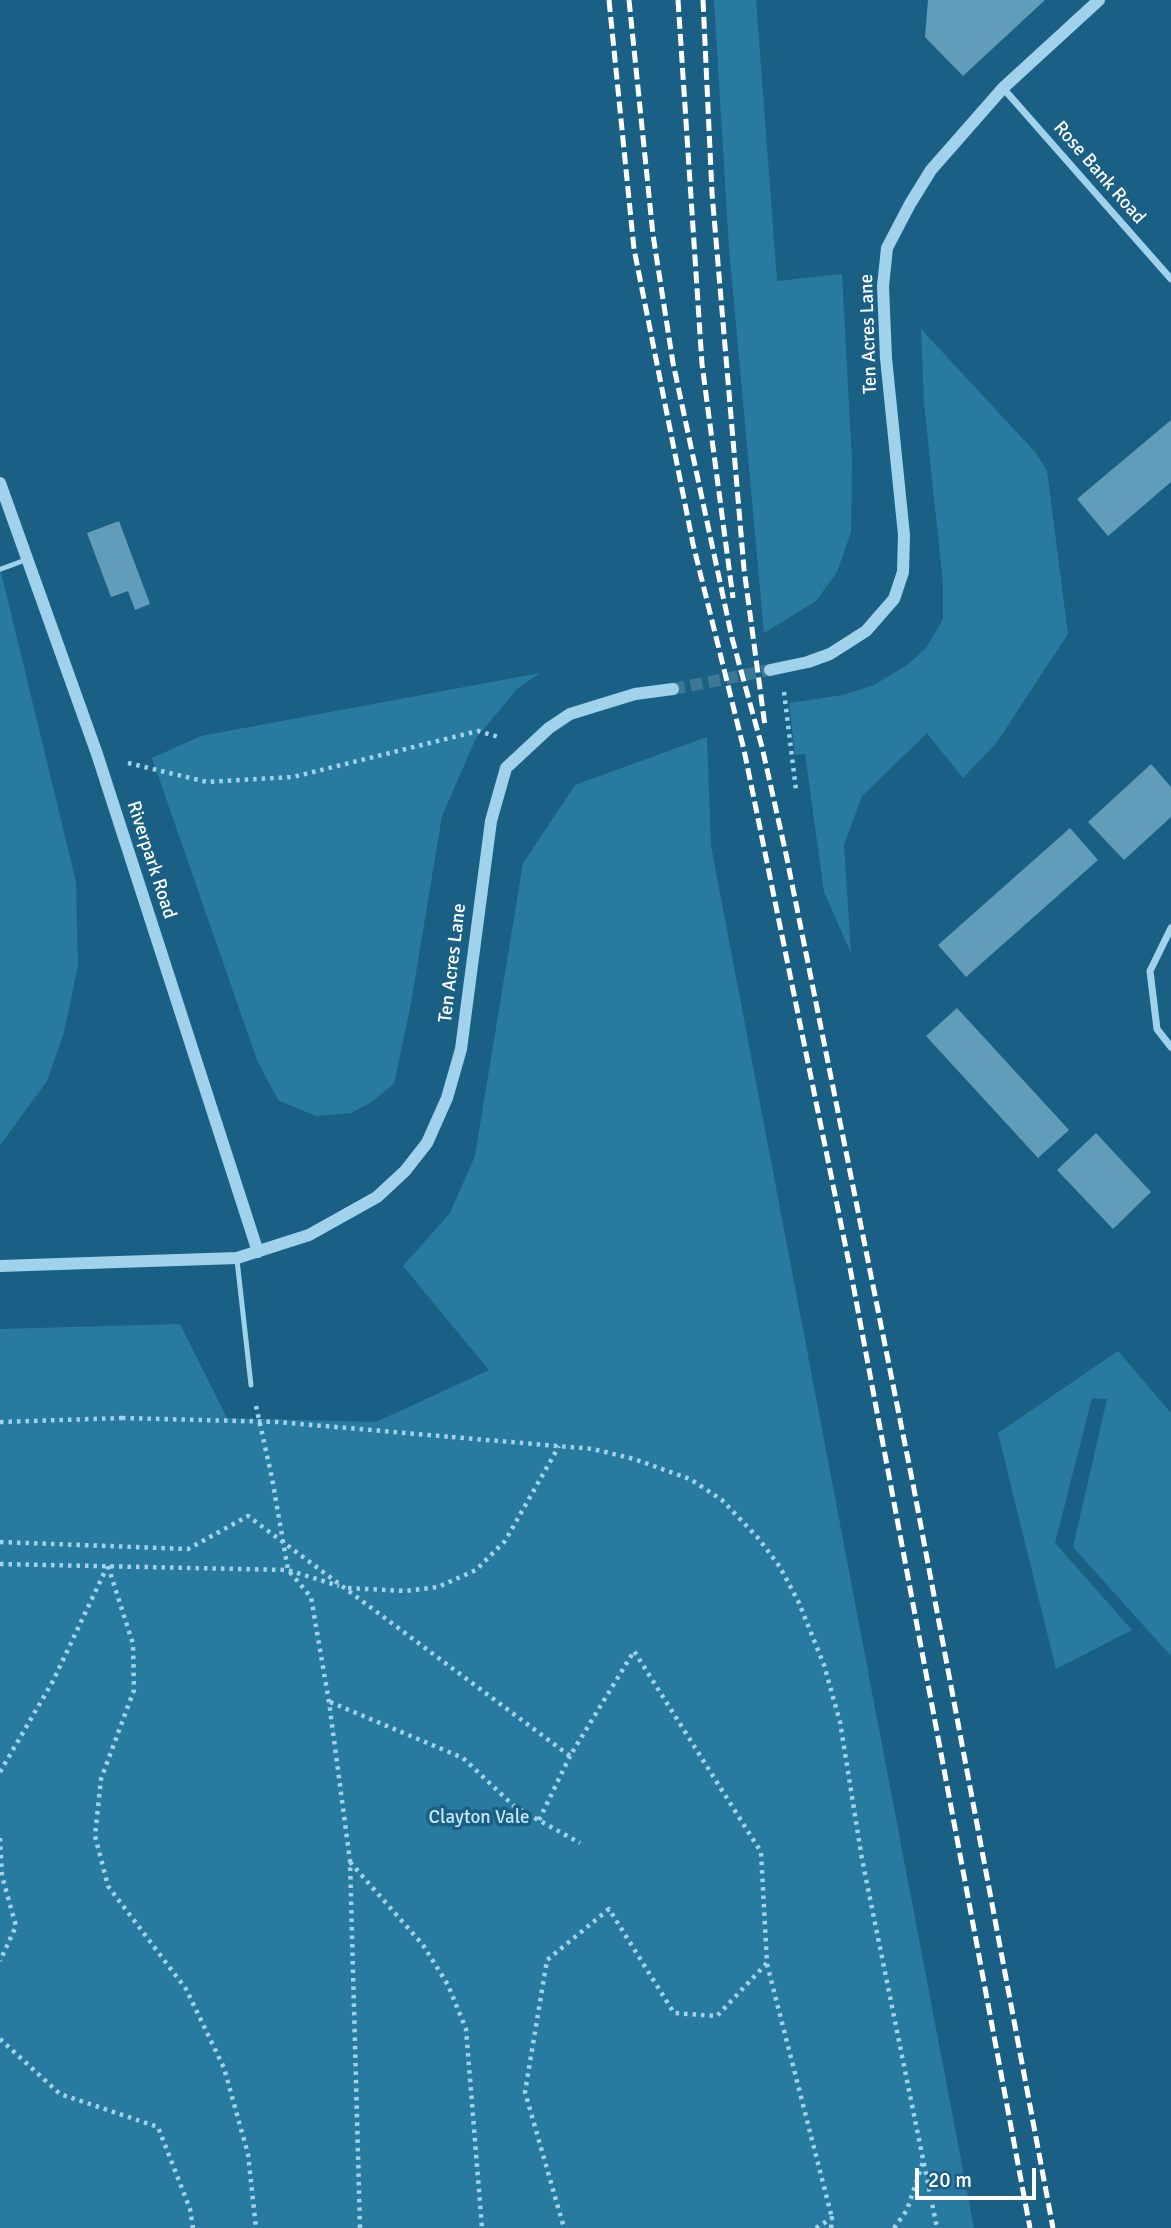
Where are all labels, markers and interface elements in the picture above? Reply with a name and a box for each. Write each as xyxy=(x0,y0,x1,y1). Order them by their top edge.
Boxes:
street label: Rose Bank Road xyxy=(1048,117,1150,229)
street label: Ten Acres Lane xyxy=(856,274,882,394)
street label: Riverpark Road xyxy=(121,798,181,922)
street label: Ten Acres Lane xyxy=(434,902,472,1024)
park label: Clayton Vale xyxy=(428,1807,530,1829)
scale bar xyxy=(919,2154,1040,2198)
text: 20 m xyxy=(928,2167,972,2193)

